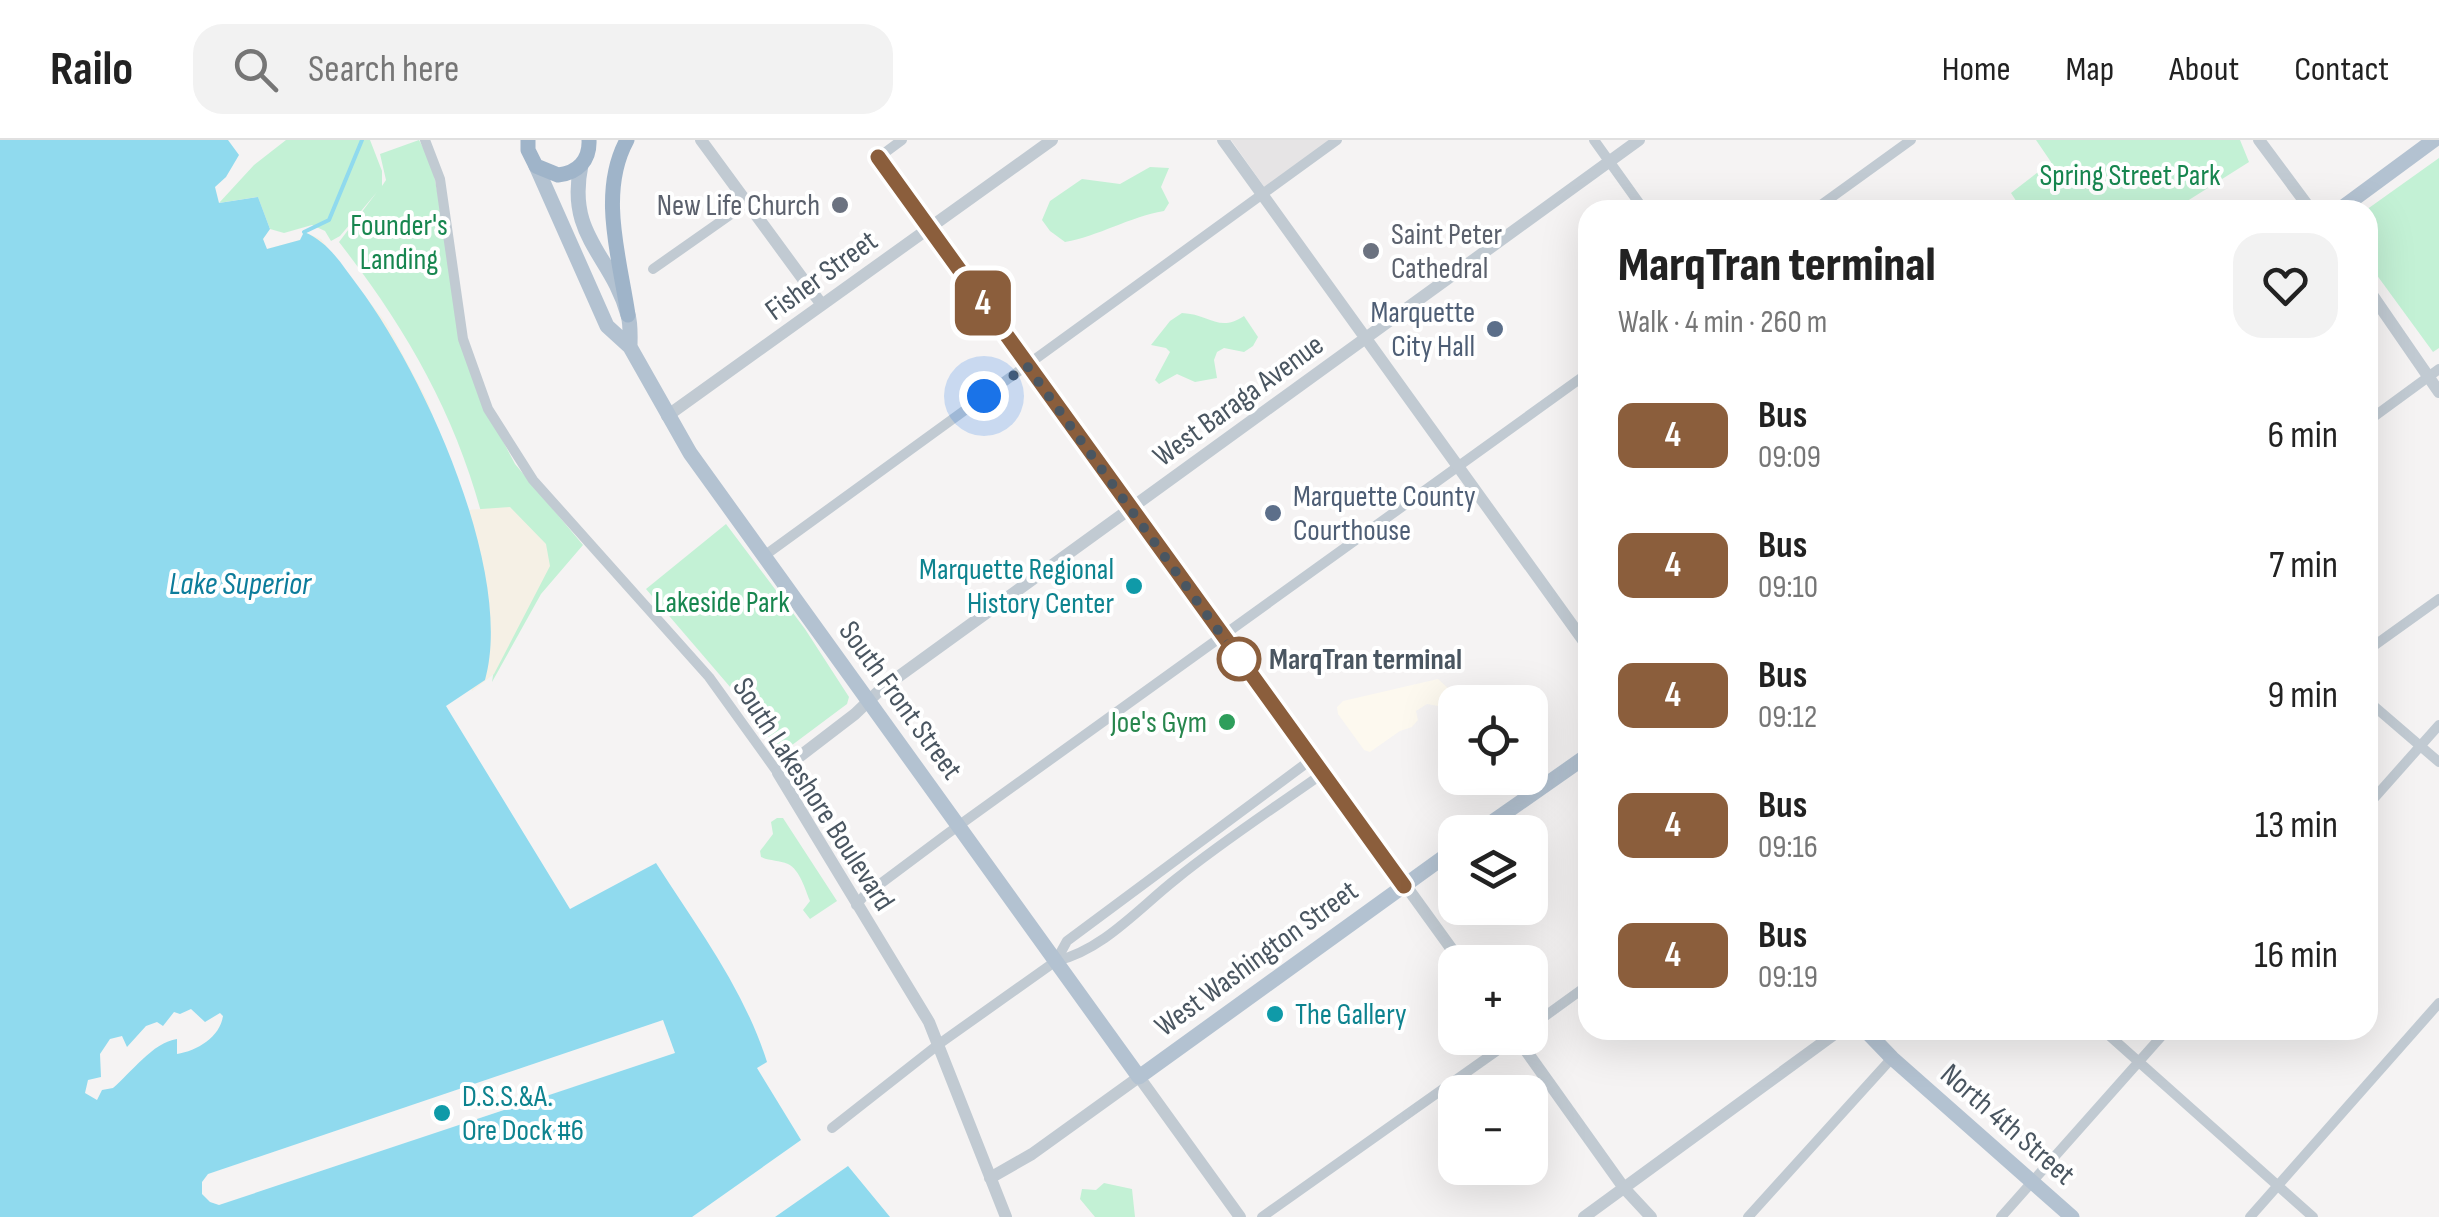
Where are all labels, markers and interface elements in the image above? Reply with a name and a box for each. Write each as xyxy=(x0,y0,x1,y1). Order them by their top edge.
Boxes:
search box xyxy=(193,24,893,114)
text: Railo xyxy=(50,41,133,98)
icon: search xyxy=(228,42,283,97)
text: Search here xyxy=(308,47,459,92)
text: Home xyxy=(1942,48,2011,91)
text: Map xyxy=(2066,48,2114,91)
text: About xyxy=(2169,48,2239,91)
text: Contact xyxy=(2294,48,2389,91)
park label: Spring Street Park xyxy=(2040,158,2221,194)
place label: New Life Church xyxy=(657,188,820,224)
marker: New Life Church xyxy=(829,194,851,216)
park label: Founder's Landing xyxy=(350,208,448,278)
place label: Saint Peter Cathedral xyxy=(1391,217,1503,287)
street label: Fisher Street xyxy=(759,223,885,329)
button: heart xyxy=(2233,233,2338,338)
text: MarqTran terminal xyxy=(1618,237,1936,294)
marker: Saint Peter Cathedral xyxy=(1360,240,1382,262)
line badge: 4 xyxy=(950,270,1016,336)
text: 4 xyxy=(975,282,991,325)
place label: Marquette City Hall xyxy=(1370,295,1475,365)
text: Walk · 4 min · 260 m xyxy=(1618,303,1827,342)
marker: Marquette City Hall xyxy=(1484,318,1506,340)
street label: West Baraga Avenue xyxy=(1146,327,1331,475)
your location xyxy=(959,371,1009,421)
text: Bus xyxy=(1758,393,1807,438)
text: 6 min xyxy=(2268,413,2338,458)
text: 4 xyxy=(1665,414,1681,457)
text: 09:09 xyxy=(1758,438,1821,477)
place label: Marquette County Courthouse xyxy=(1293,479,1476,549)
marker: Marquette County Courthouse xyxy=(1262,502,1284,524)
text: Bus xyxy=(1758,523,1807,568)
text: 7 min xyxy=(2269,543,2338,588)
text: 4 xyxy=(1665,544,1681,587)
place label: Marquette Regional History Center xyxy=(919,552,1114,622)
water label: Lake Superior xyxy=(169,565,312,604)
text: 09:10 xyxy=(1758,568,1818,607)
marker: Marquette Regional History Center xyxy=(1123,575,1145,597)
park label: Lakeside Park xyxy=(654,585,790,621)
street label: South Front Street xyxy=(831,614,970,787)
marker: MarqTran terminal xyxy=(1218,638,1260,680)
place label: MarqTran terminal xyxy=(1269,642,1462,678)
text: Bus xyxy=(1758,653,1807,698)
street label: South Lakeshore Boulevard xyxy=(724,671,902,918)
text: 9 min xyxy=(2267,673,2338,718)
text: 4 xyxy=(1665,674,1681,717)
map controls xyxy=(1438,685,1548,1185)
button: locate xyxy=(1438,685,1548,795)
text: 09:12 xyxy=(1758,698,1817,737)
place label: Joe's Gym xyxy=(1110,705,1207,741)
marker: Joe's Gym xyxy=(1216,711,1238,733)
text: Bus xyxy=(1758,783,1807,828)
text: 13 min xyxy=(2255,803,2338,848)
text: 4 xyxy=(1665,804,1681,847)
button: layers xyxy=(1438,815,1548,925)
text: 09:16 xyxy=(1758,828,1818,867)
street label: West Washington Street xyxy=(1148,873,1365,1045)
text: Bus xyxy=(1758,913,1807,958)
text: 16 min xyxy=(2254,933,2338,978)
text: 4 xyxy=(1665,934,1681,977)
button: + xyxy=(1438,945,1548,1055)
text: 09:19 xyxy=(1758,958,1818,997)
place label: The Gallery xyxy=(1295,997,1407,1033)
marker: The Gallery xyxy=(1264,1003,1286,1025)
street label: North 4th Street xyxy=(1933,1057,2082,1193)
button: − xyxy=(1438,1075,1548,1185)
place label: D.S.S.&A. Ore Dock #6 xyxy=(462,1079,584,1149)
marker: D.S.S.&A. Ore Dock #6 xyxy=(431,1102,453,1124)

